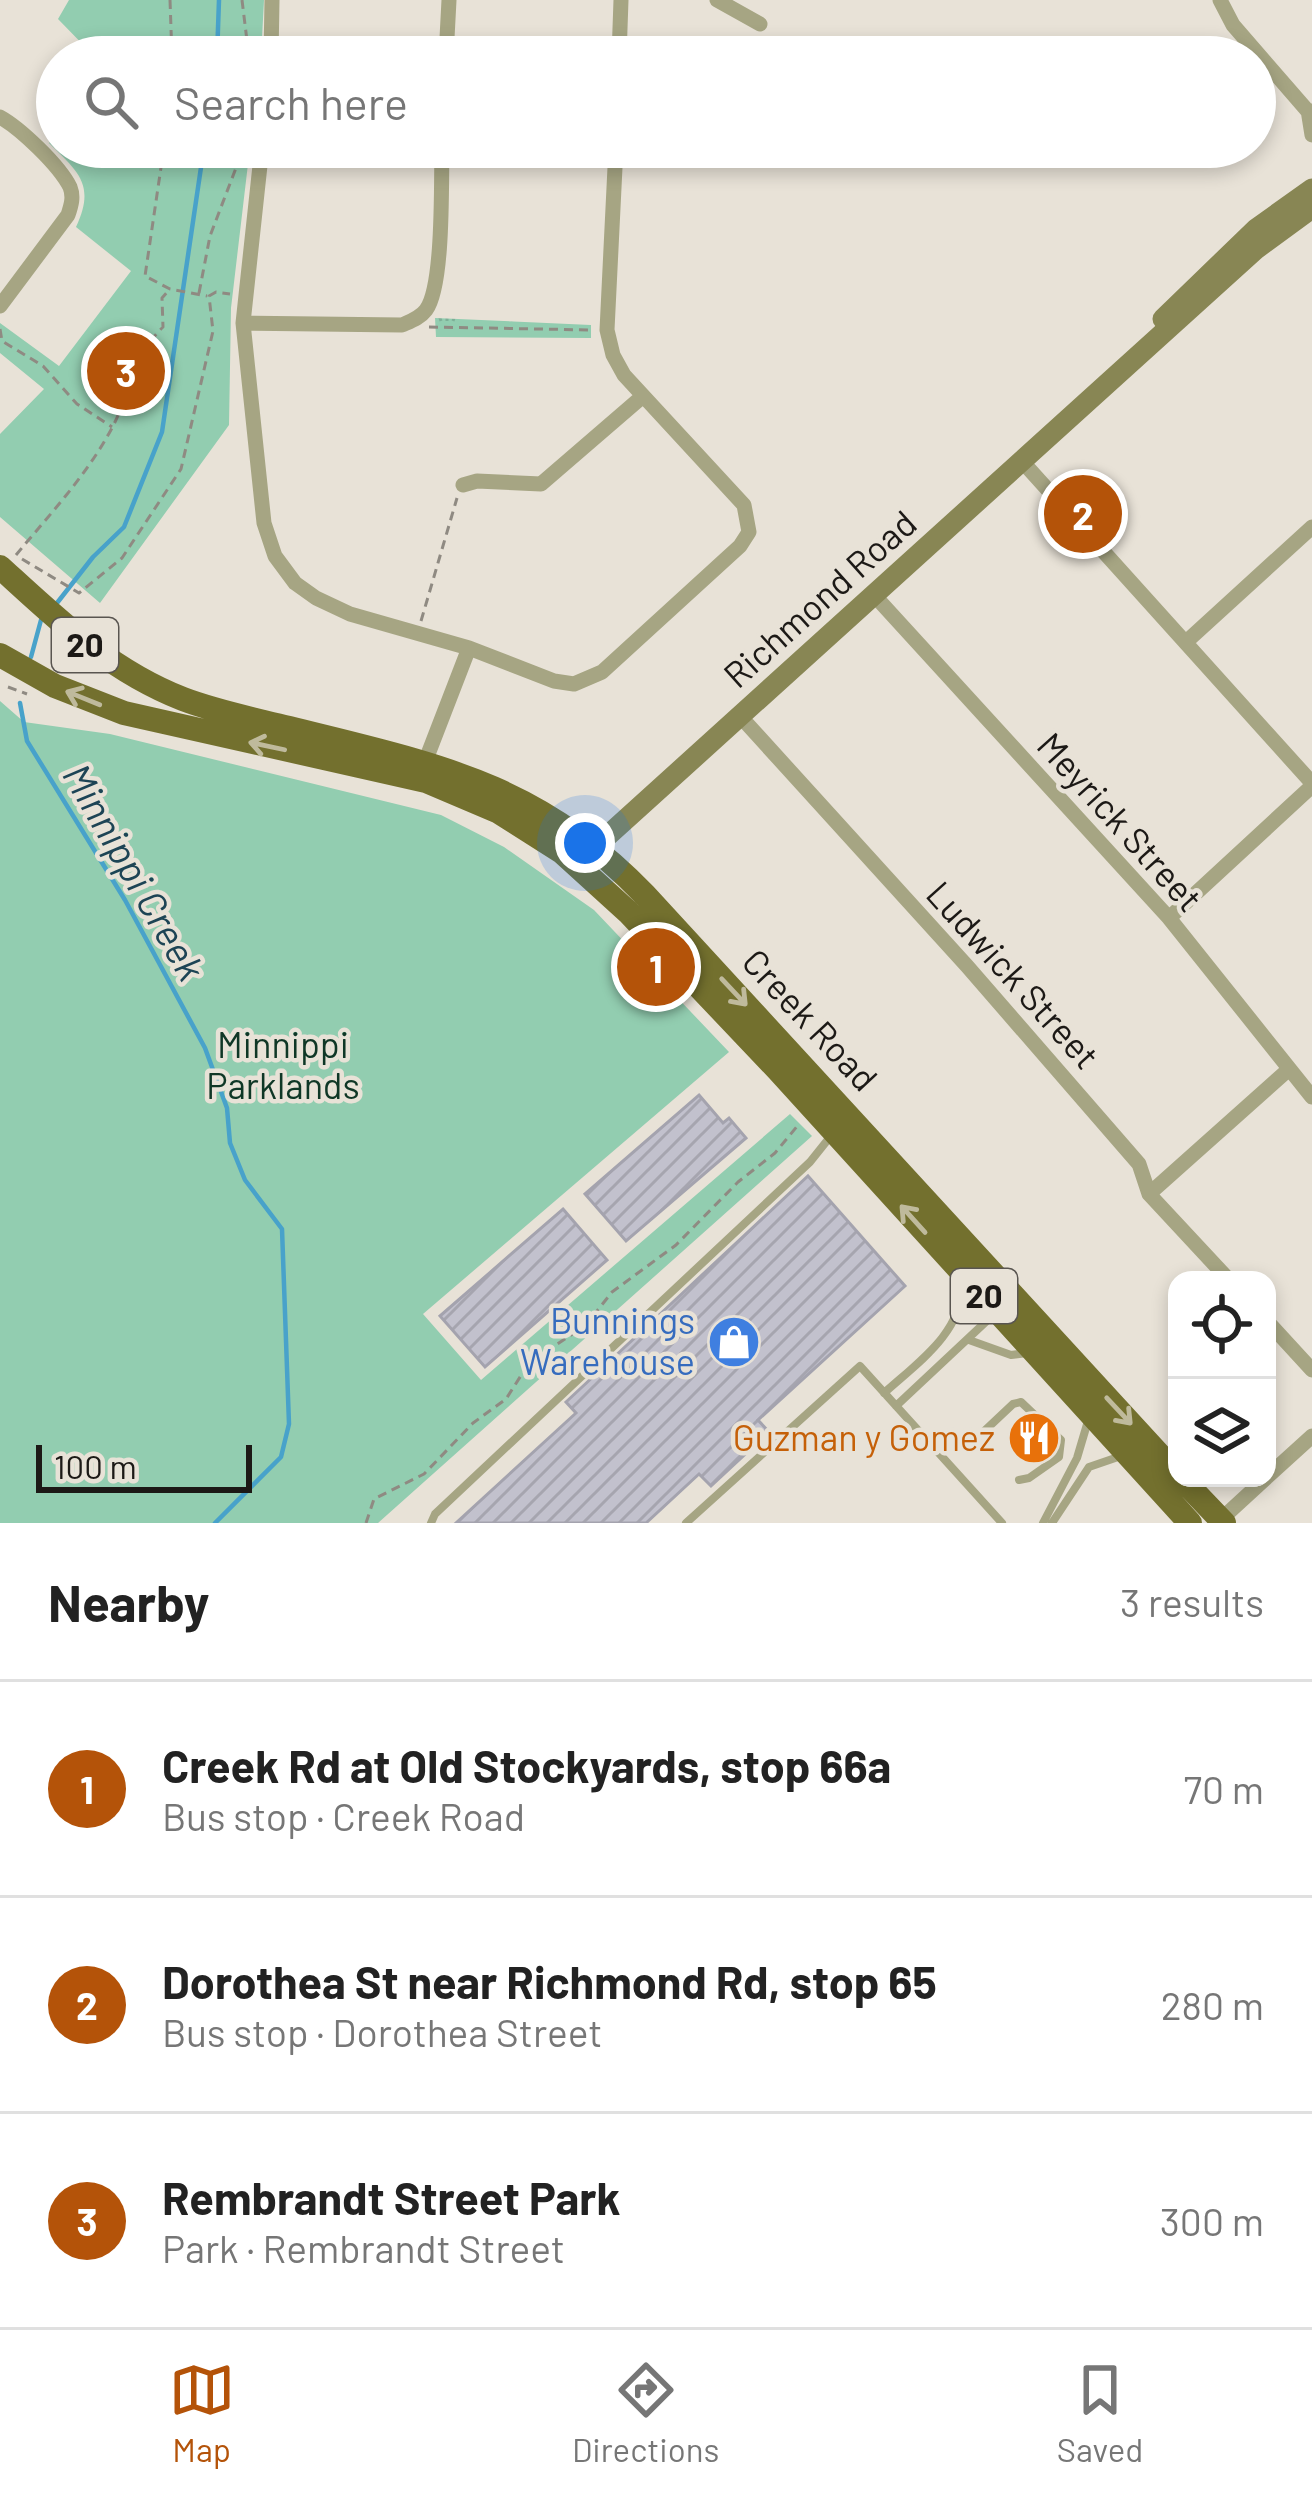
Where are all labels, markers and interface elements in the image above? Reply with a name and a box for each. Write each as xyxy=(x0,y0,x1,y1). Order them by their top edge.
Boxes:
search box xyxy=(36,36,1276,168)
icon: search xyxy=(78,69,144,135)
text: Search here xyxy=(174,75,408,129)
pin: 3 xyxy=(87,326,165,416)
pin: 2 xyxy=(1044,469,1122,559)
street label: Richmond Road xyxy=(714,500,924,696)
road number: 20 xyxy=(52,618,118,672)
one-way arrow xyxy=(66,686,103,707)
street label: Meyrick Street xyxy=(1030,723,1213,919)
one-way arrow xyxy=(249,733,287,756)
water label: Minnippi Creek xyxy=(54,755,216,988)
your location xyxy=(555,813,615,873)
street label: Ludwick Street xyxy=(919,872,1109,1076)
pin: 1 xyxy=(617,922,695,1012)
street label: Creek Road xyxy=(735,939,888,1099)
one-way arrow xyxy=(720,976,747,1006)
park label: Minnippi Parklands xyxy=(206,1022,360,1106)
one-way arrow xyxy=(900,1205,927,1235)
road number: 20 xyxy=(951,1269,1017,1323)
map controls xyxy=(1168,1271,1276,1487)
button: locate xyxy=(1168,1271,1276,1379)
place label: Bunnings Warehouse xyxy=(520,1298,695,1382)
shop icon: Bunnings Warehouse xyxy=(706,1314,762,1370)
button: layers xyxy=(1168,1379,1276,1487)
one-way arrow xyxy=(1104,1395,1133,1425)
restaurant icon: Guzman y Gomez xyxy=(1006,1410,1062,1466)
place label: Guzman y Gomez xyxy=(733,1415,995,1458)
scale bar xyxy=(36,1439,252,1492)
text: 100 m xyxy=(54,1446,137,1486)
text: Nearby xyxy=(48,1571,209,1632)
text: 3 results xyxy=(1120,1578,1264,1625)
text: Creek Rd at Old Stockyards, stop 66a xyxy=(162,1738,891,1792)
text: 1 xyxy=(80,1765,94,1812)
text: 70 m xyxy=(1183,1765,1264,1812)
text: Bus stop · Creek Road xyxy=(162,1792,525,1839)
text: Dorothea St near Richmond Rd, stop 65 xyxy=(162,1954,937,2008)
text: 2 xyxy=(76,1981,98,2028)
text: 280 m xyxy=(1161,1981,1264,2028)
text: Bus stop · Dorothea Street xyxy=(162,2008,602,2055)
text: Rembrandt Street Park xyxy=(162,2170,620,2224)
text: 3 xyxy=(76,2197,98,2244)
text: 300 m xyxy=(1160,2197,1264,2244)
text: Park · Rembrandt Street xyxy=(162,2224,565,2271)
tab: Map xyxy=(169,2357,235,2469)
tab: Directions xyxy=(572,2357,719,2469)
tab: Saved xyxy=(1057,2357,1143,2469)

